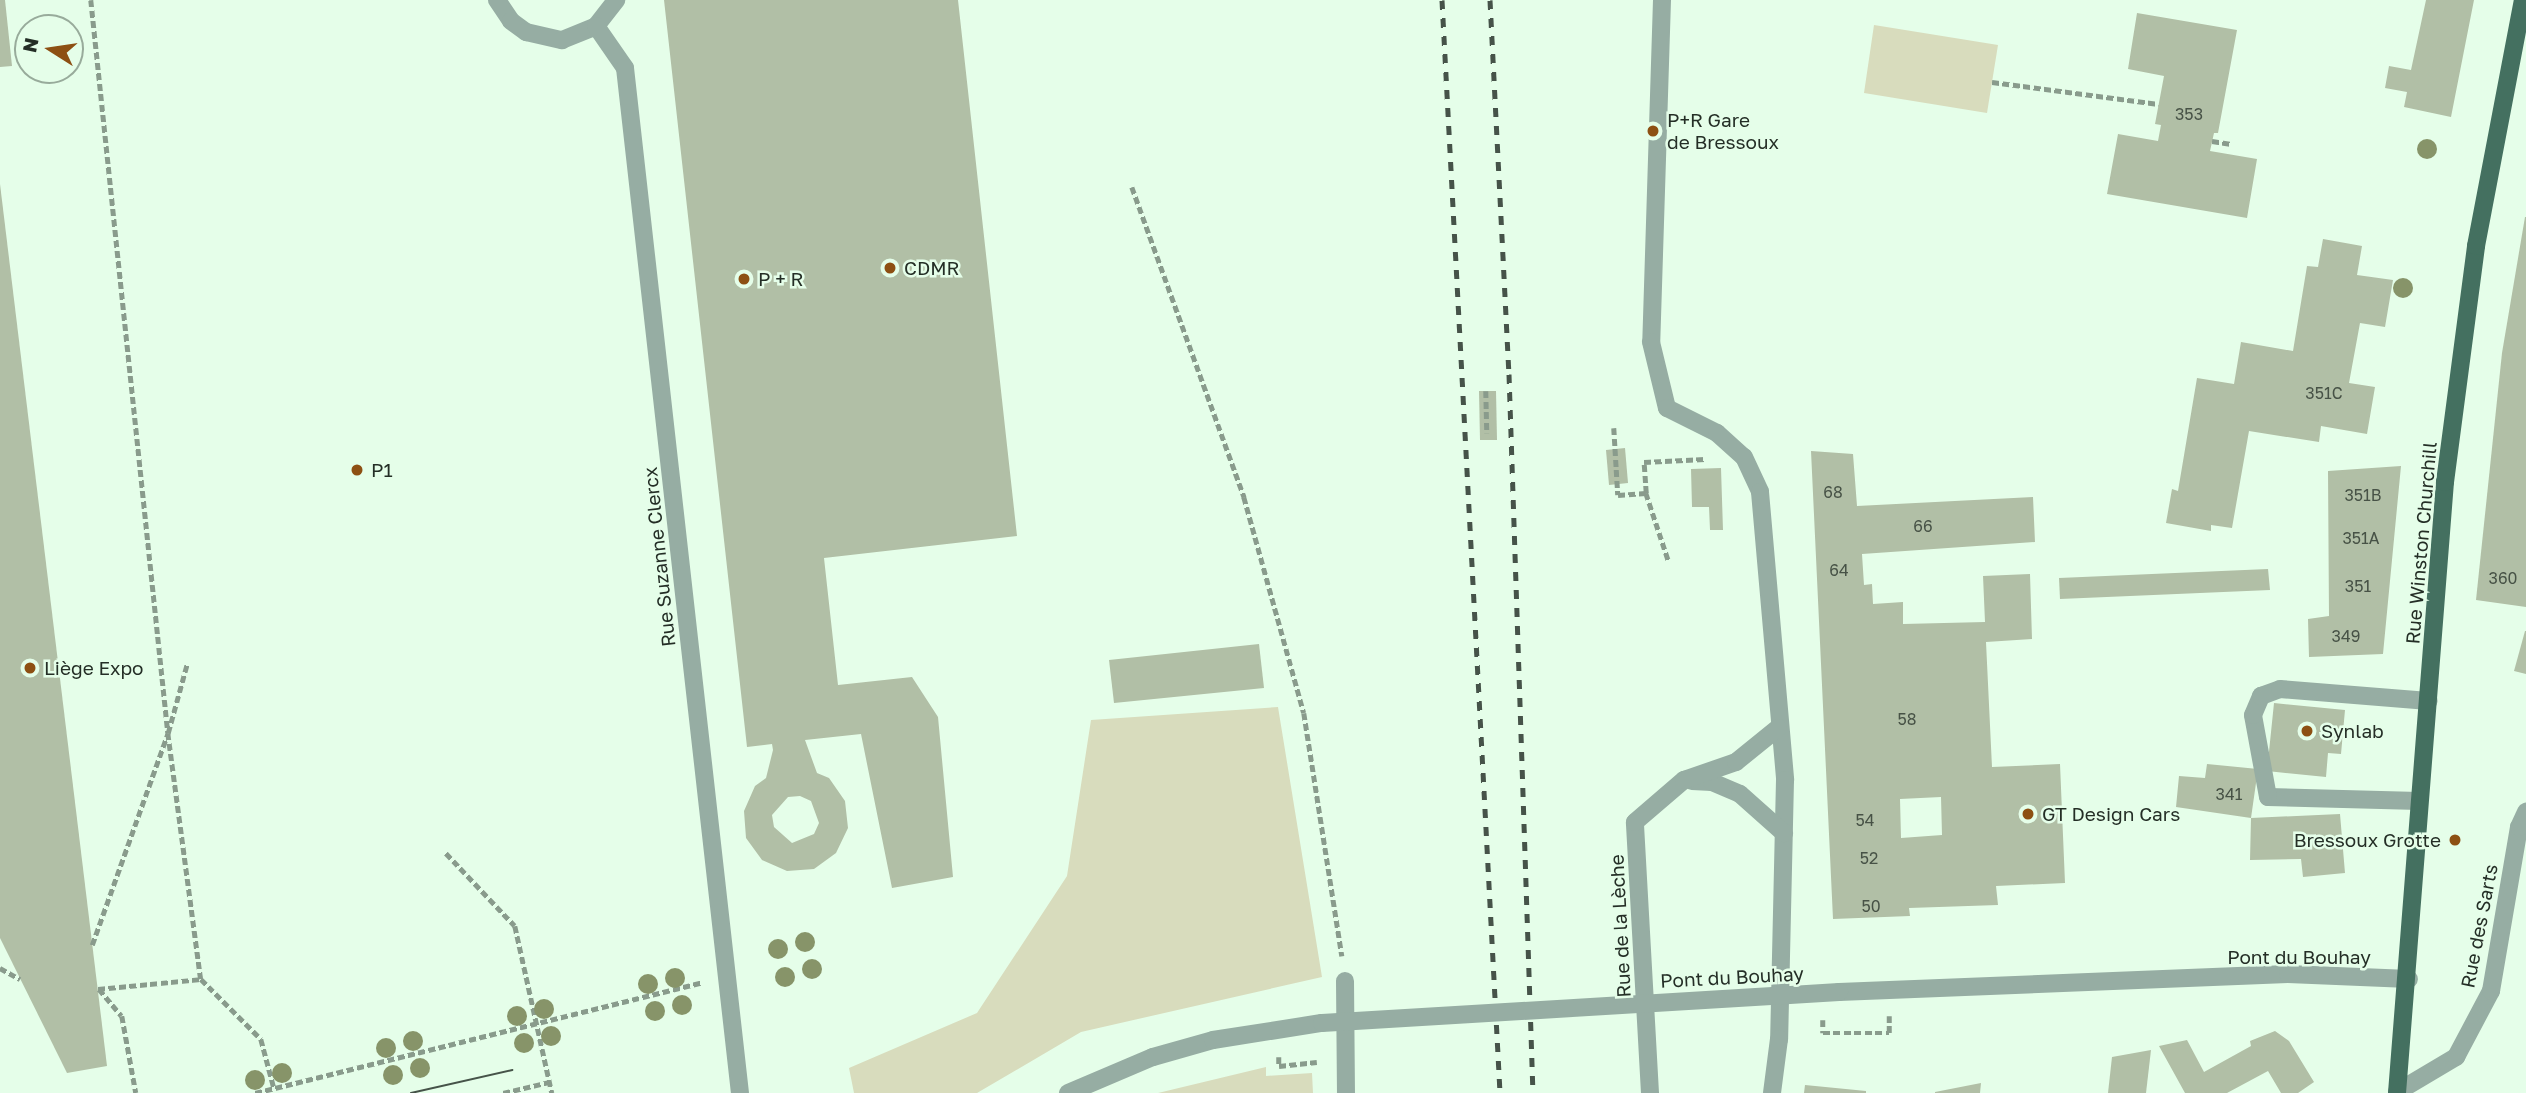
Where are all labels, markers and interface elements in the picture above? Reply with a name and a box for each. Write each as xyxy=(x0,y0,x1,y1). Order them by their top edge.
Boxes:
north arrow xyxy=(14,14,84,84)
text: N xyxy=(17,35,43,54)
house number: 353 xyxy=(2175,104,2203,124)
place label: P+R Gare de Bressoux xyxy=(1667,109,1779,153)
marker: P+R Gare de Bressoux xyxy=(1645,123,1661,139)
place label: CDMR xyxy=(904,257,959,279)
marker: CDMR xyxy=(882,260,898,276)
place label: P + R xyxy=(758,268,803,290)
marker: P + R xyxy=(736,271,752,287)
house number: 351C xyxy=(2305,383,2343,403)
street label: Rue Winston Churchill xyxy=(2401,441,2441,645)
place label: P1 xyxy=(371,459,393,481)
marker: P1 xyxy=(349,462,365,478)
street label: Rue Suzanne Clercx xyxy=(638,466,680,648)
house number: 68 xyxy=(1823,482,1843,502)
house number: 351B xyxy=(2344,485,2382,505)
house number: 66 xyxy=(1913,516,1933,536)
house number: 351A xyxy=(2342,528,2380,548)
house number: 64 xyxy=(1829,560,1849,580)
house number: 360 xyxy=(2489,568,2517,588)
house number: 351 xyxy=(2345,576,2371,596)
house number: 349 xyxy=(2332,626,2360,646)
place label: Liège Expo xyxy=(44,657,144,679)
marker: Liège Expo xyxy=(22,660,38,676)
house number: 58 xyxy=(1897,709,1917,729)
place label: Synlab xyxy=(2321,720,2384,742)
marker: Synlab xyxy=(2299,723,2315,739)
house number: 341 xyxy=(2216,784,2242,804)
place label: GT Design Cars xyxy=(2042,803,2180,825)
marker: GT Design Cars xyxy=(2020,806,2036,822)
house number: 54 xyxy=(1855,810,1875,830)
place label: Bressoux Grotte xyxy=(2294,829,2441,851)
marker: Bressoux Grotte xyxy=(2447,832,2463,848)
house number: 52 xyxy=(1860,848,1878,868)
street label: Rue de la Lèche xyxy=(1605,854,1635,998)
street label: Rue des Sarts xyxy=(2456,862,2502,990)
house number: 50 xyxy=(1861,896,1881,916)
street label: Pont du Bouhay xyxy=(2227,946,2371,968)
street label: Pont du Bouhay xyxy=(1660,962,1804,992)

